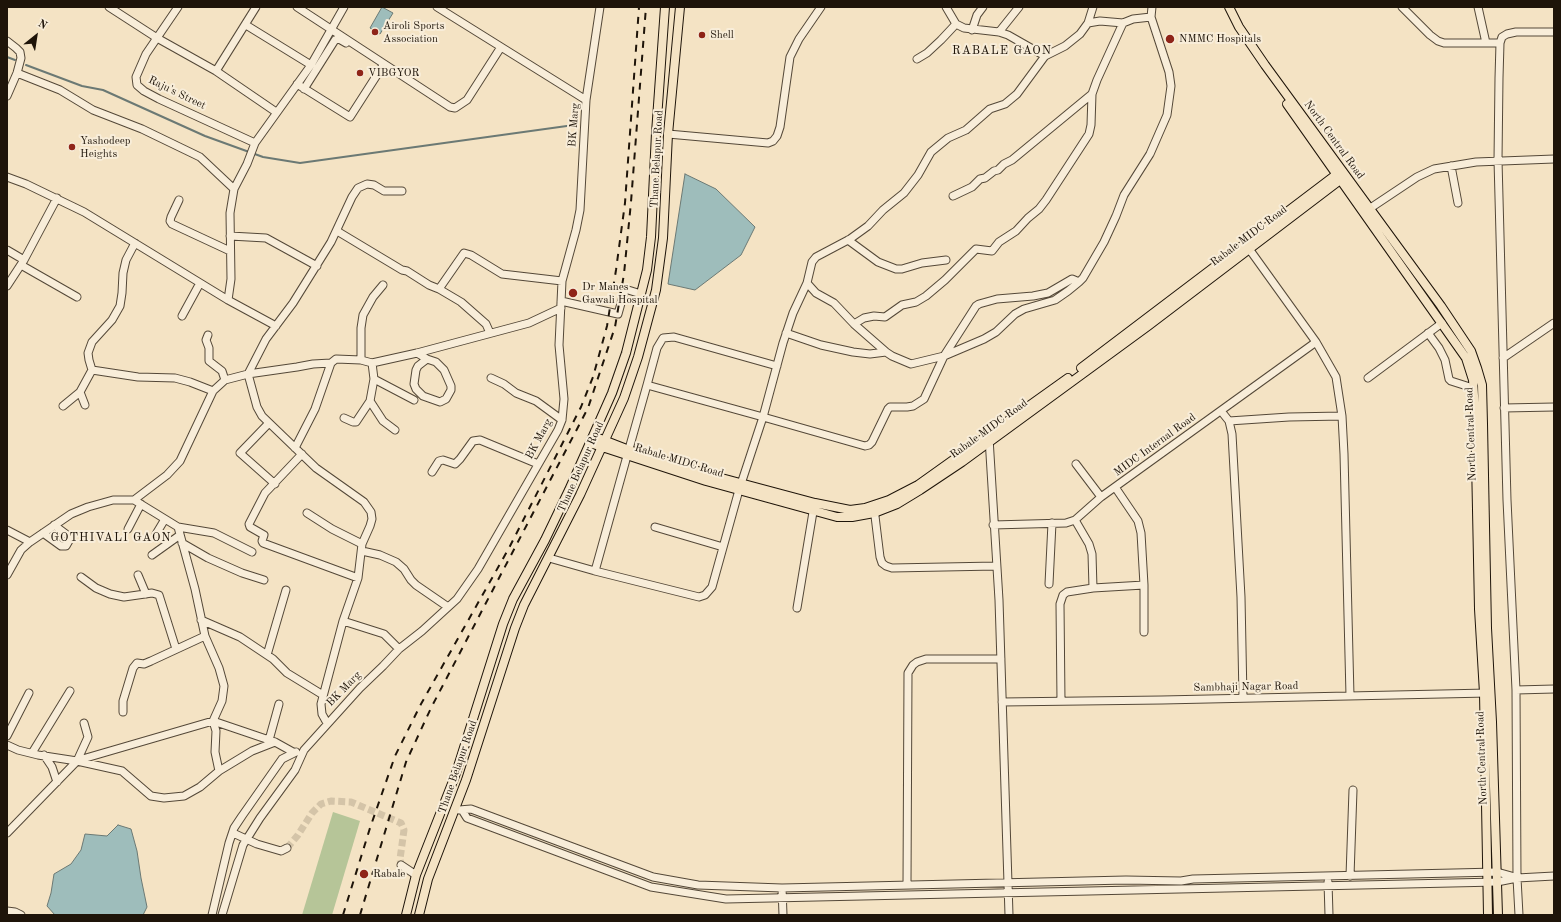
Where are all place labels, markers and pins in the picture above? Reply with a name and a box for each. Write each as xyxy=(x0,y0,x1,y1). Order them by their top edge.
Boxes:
place label: Airoli Sports Association xyxy=(383,19,444,45)
marker: Airoli Sports Association xyxy=(370,27,380,37)
place label: Shell xyxy=(710,28,734,42)
marker: Shell xyxy=(697,30,707,40)
place label: NMMC Hospitals xyxy=(1179,32,1261,46)
marker: NMMC Hospitals xyxy=(1164,33,1176,45)
place label: VIBGYOR xyxy=(368,66,419,80)
marker: VIBGYOR xyxy=(355,68,365,78)
place label: Yashodeep Heights xyxy=(80,134,131,160)
marker: Yashodeep Heights xyxy=(67,142,77,152)
place label: Dr Manes Gawali Hospital xyxy=(582,280,658,306)
marker: Dr Manes Gawali Hospital xyxy=(567,287,579,299)
place label: Rabale xyxy=(373,867,405,881)
marker: Rabale xyxy=(358,868,370,880)

